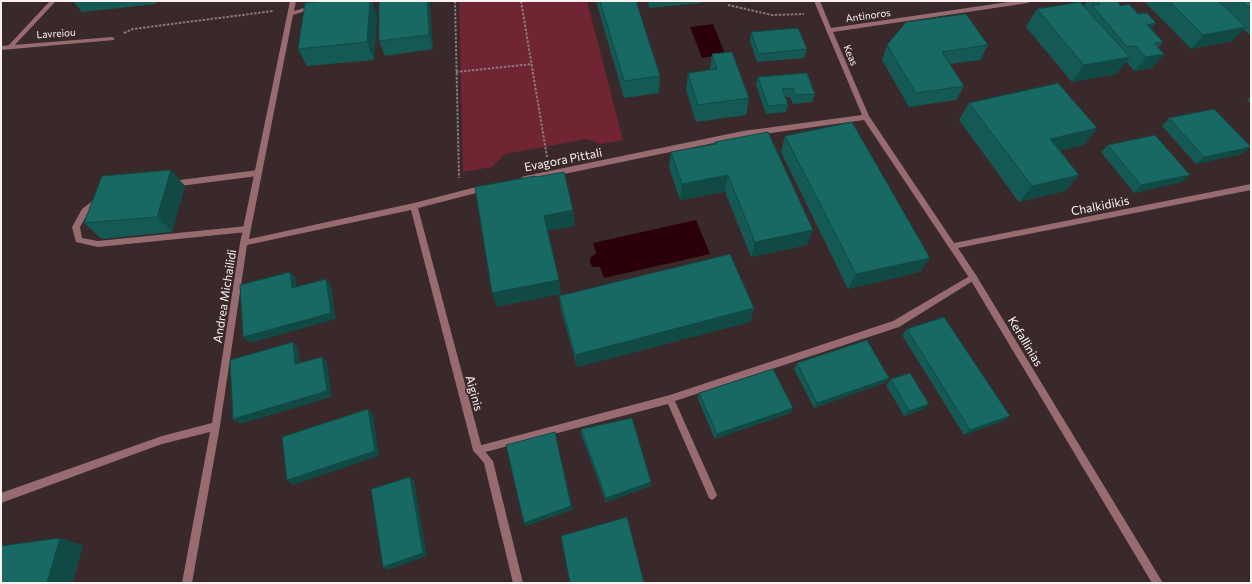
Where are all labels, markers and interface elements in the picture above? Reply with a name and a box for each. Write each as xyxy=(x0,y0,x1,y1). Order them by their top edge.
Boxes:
street label: Antinoros xyxy=(845,6,892,24)
street label: Lavreiou xyxy=(36,26,76,40)
street label: Keas xyxy=(841,43,861,68)
street label: Evagora Pittali xyxy=(523,145,603,173)
street label: Chalkidikis xyxy=(1070,192,1130,218)
street label: Andrea Michailidi xyxy=(210,248,238,344)
street label: Kefallinias xyxy=(1006,314,1046,368)
street label: Aiginis xyxy=(464,374,486,412)

